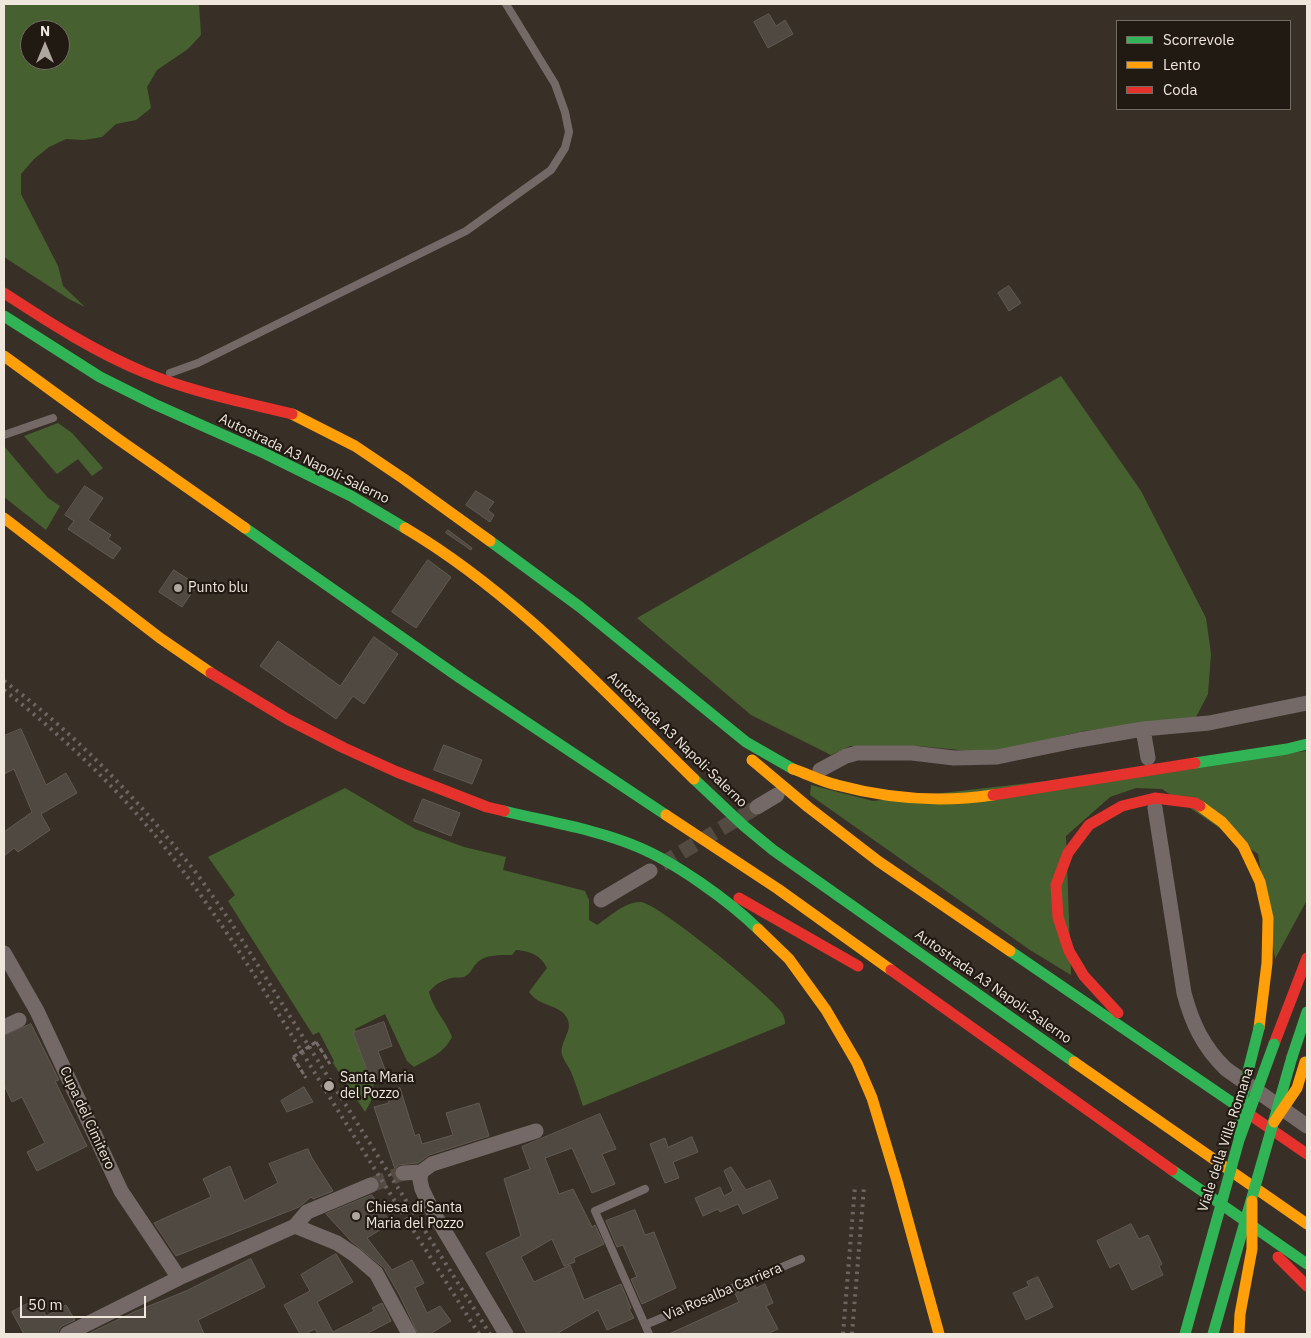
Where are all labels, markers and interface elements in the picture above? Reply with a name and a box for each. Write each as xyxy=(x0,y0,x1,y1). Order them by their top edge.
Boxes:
north arrow xyxy=(20,20,70,70)
legend xyxy=(1116,20,1291,110)
text: N xyxy=(40,22,50,40)
text: Scorrevole xyxy=(1163,30,1235,49)
text: Lento xyxy=(1163,55,1201,74)
text: Coda xyxy=(1163,80,1197,99)
street label: Autostrada A3 Napoli-Salerno xyxy=(216,410,392,508)
place label: Punto blu xyxy=(188,580,248,596)
marker: Punto blu xyxy=(172,582,184,594)
street label: Autostrada A3 Napoli-Salerno xyxy=(604,669,750,811)
street label: Autostrada A3 Napoli-Salerno xyxy=(911,926,1075,1048)
street label: Cupa del Cimitero xyxy=(56,1064,118,1172)
street label: Viale della Villa Romana xyxy=(1195,1066,1257,1214)
place label: Santa Maria del Pozzo xyxy=(340,1070,414,1102)
marker: Santa Maria del Pozzo xyxy=(322,1079,336,1093)
place label: Chiesa di Santa Maria del Pozzo xyxy=(366,1200,464,1232)
marker: Chiesa di Santa Maria del Pozzo xyxy=(350,1210,362,1222)
street label: Via Rosalba Carriera xyxy=(661,1260,785,1324)
scale bar xyxy=(22,1286,149,1318)
text: 50 m xyxy=(28,1295,63,1314)

